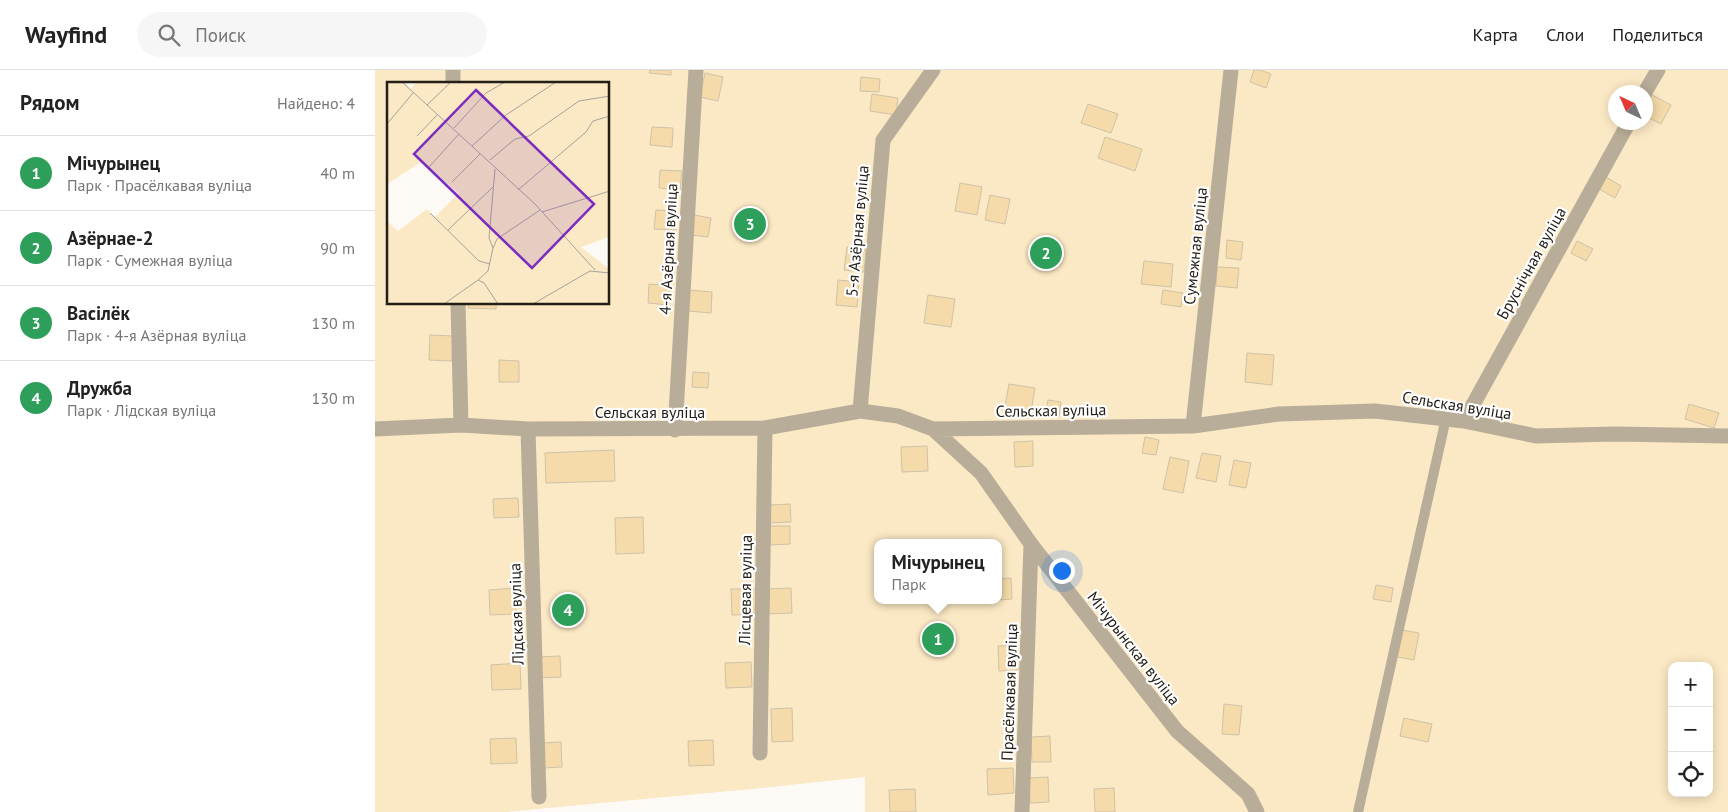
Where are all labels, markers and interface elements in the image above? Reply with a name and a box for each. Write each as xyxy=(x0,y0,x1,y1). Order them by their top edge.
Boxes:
search box xyxy=(137,12,487,57)
text: Wayfind xyxy=(25,19,107,50)
icon: search xyxy=(155,21,183,49)
text: Поиск xyxy=(195,23,246,47)
text: Карта xyxy=(1473,23,1518,46)
text: Слои xyxy=(1546,23,1584,46)
text: Поделиться xyxy=(1612,23,1703,46)
inset map xyxy=(387,82,610,305)
north arrow xyxy=(1608,85,1653,130)
text: Рядом xyxy=(20,89,79,116)
text: Найдено: 4 xyxy=(277,93,355,113)
text: Мічурынец xyxy=(67,151,160,175)
text: 1 xyxy=(31,163,41,183)
text: 40 m xyxy=(320,163,355,183)
street label: 5-я Азёрная вуліца xyxy=(841,165,873,297)
text: Парк · Прасёлкавая вуліца xyxy=(67,175,252,195)
street label: 4-я Азёрная вуліца xyxy=(655,183,681,315)
street label: Сумежная вуліца xyxy=(1179,186,1211,306)
street label: Бруснічная вуліца xyxy=(1492,203,1570,323)
pin: 3 xyxy=(734,205,766,243)
text: Азёрнае-2 xyxy=(67,226,154,250)
pin: 2 xyxy=(1030,234,1062,272)
text: 2 xyxy=(31,238,41,258)
text: 90 m xyxy=(320,238,355,258)
text: Парк · Сумежная вуліца xyxy=(67,250,233,270)
text: Васілёк xyxy=(67,301,130,325)
text: 3 xyxy=(31,313,41,333)
text: 130 m xyxy=(312,313,355,333)
text: Парк · 4-я Азёрная вуліца xyxy=(67,325,246,345)
text: Дружба xyxy=(67,376,132,400)
street label: Сельская вуліца xyxy=(1401,386,1513,424)
text: 4 xyxy=(31,388,41,408)
text: 130 m xyxy=(312,388,355,408)
street label: Сельская вуліца xyxy=(996,399,1106,421)
text: Парк · Лідская вуліца xyxy=(67,400,216,420)
street label: Сельская вуліца xyxy=(595,402,705,422)
street label: Лісцевая вуліца xyxy=(734,535,756,646)
popup xyxy=(874,539,1002,604)
text: Мічурынец xyxy=(891,550,985,574)
your location xyxy=(1049,558,1075,584)
street label: Лідская вуліца xyxy=(504,563,528,666)
text: Парк xyxy=(891,574,926,594)
street label: Мічурынская вуліца xyxy=(1083,587,1185,709)
pin: 4 xyxy=(552,591,584,629)
pin: 1 xyxy=(922,620,954,658)
street label: Прасёлкавая вуліца xyxy=(997,623,1021,761)
map controls xyxy=(1668,662,1713,797)
button: + xyxy=(1668,662,1713,707)
button: − xyxy=(1668,707,1713,752)
button: locate xyxy=(1668,752,1713,797)

